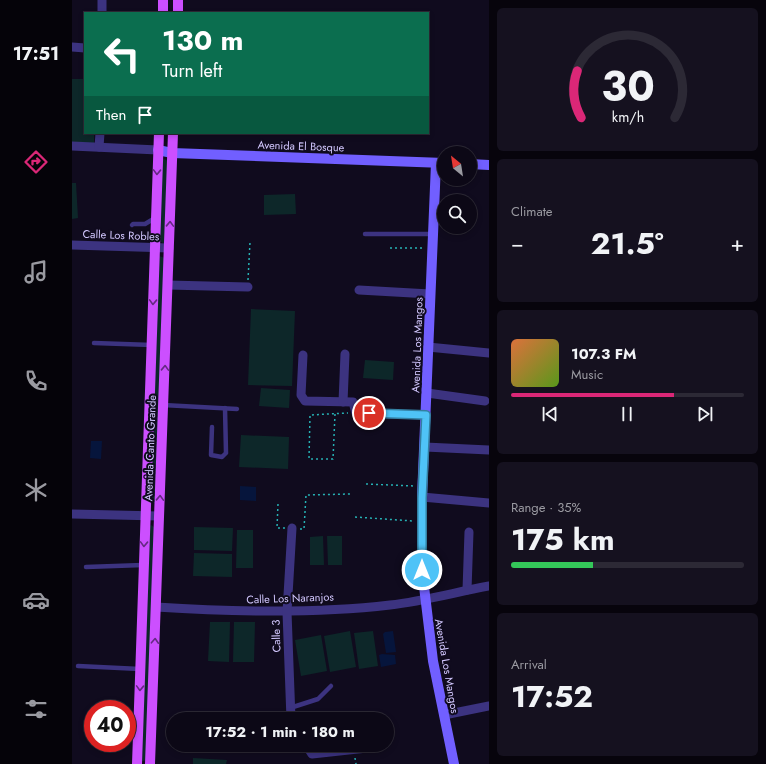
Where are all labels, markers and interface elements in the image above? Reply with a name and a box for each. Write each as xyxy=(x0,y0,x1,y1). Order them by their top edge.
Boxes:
text: 130 m xyxy=(162,20,244,61)
icon: left xyxy=(96,28,148,80)
text: 17:51 xyxy=(13,41,59,67)
text: 30 xyxy=(601,55,654,116)
text: Turn left xyxy=(162,58,222,84)
text: Then xyxy=(96,104,126,126)
icon: arrive xyxy=(134,104,156,126)
text: km/h xyxy=(611,106,644,126)
street label: Avenida El Bosque xyxy=(257,136,345,156)
north arrow xyxy=(437,146,477,186)
map controls xyxy=(437,146,477,234)
icon: directions xyxy=(22,148,50,176)
one-way arrow xyxy=(153,169,162,175)
button: search xyxy=(437,194,477,234)
text: Climate xyxy=(511,202,552,221)
one-way arrow xyxy=(166,221,174,227)
text: 21.5° xyxy=(591,222,664,265)
street label: Calle Los Robles xyxy=(82,226,160,244)
text: − xyxy=(511,227,524,259)
text: + xyxy=(730,227,744,259)
icon: music xyxy=(22,258,50,286)
street label: Avenida Los Mangos xyxy=(407,296,427,393)
one-way arrow xyxy=(149,299,158,305)
text: 107.3 FM xyxy=(571,343,636,365)
one-way arrow xyxy=(161,365,169,371)
text: Music xyxy=(571,365,603,384)
icon: phone xyxy=(22,367,50,395)
street label: Avenida Canto Grande xyxy=(140,394,160,501)
pin xyxy=(352,396,386,430)
icon: arrive xyxy=(358,402,380,424)
icon: previous xyxy=(539,403,561,425)
icon: pause xyxy=(616,403,638,425)
icon: next xyxy=(694,403,716,425)
icon: climate xyxy=(22,476,50,504)
one-way arrow xyxy=(156,495,164,501)
text: Range · 35% xyxy=(511,498,581,517)
text: 175 km xyxy=(511,518,615,561)
one-way arrow xyxy=(140,541,148,547)
position arrow xyxy=(401,549,443,591)
icon: car xyxy=(22,586,50,614)
street label: Calle Los Naranjos xyxy=(246,588,335,608)
street label: Avenida Los Mangos xyxy=(431,617,463,715)
street label: Calle 3 xyxy=(267,619,285,653)
one-way arrow xyxy=(151,638,159,644)
text: Arrival xyxy=(511,655,547,674)
text: 17:52 xyxy=(511,675,593,718)
one-way arrow xyxy=(135,685,144,691)
icon: filters xyxy=(22,695,50,723)
speed limit sign: 40 xyxy=(84,700,136,752)
text: 17:52 · 1 min · 180 m xyxy=(205,721,355,743)

